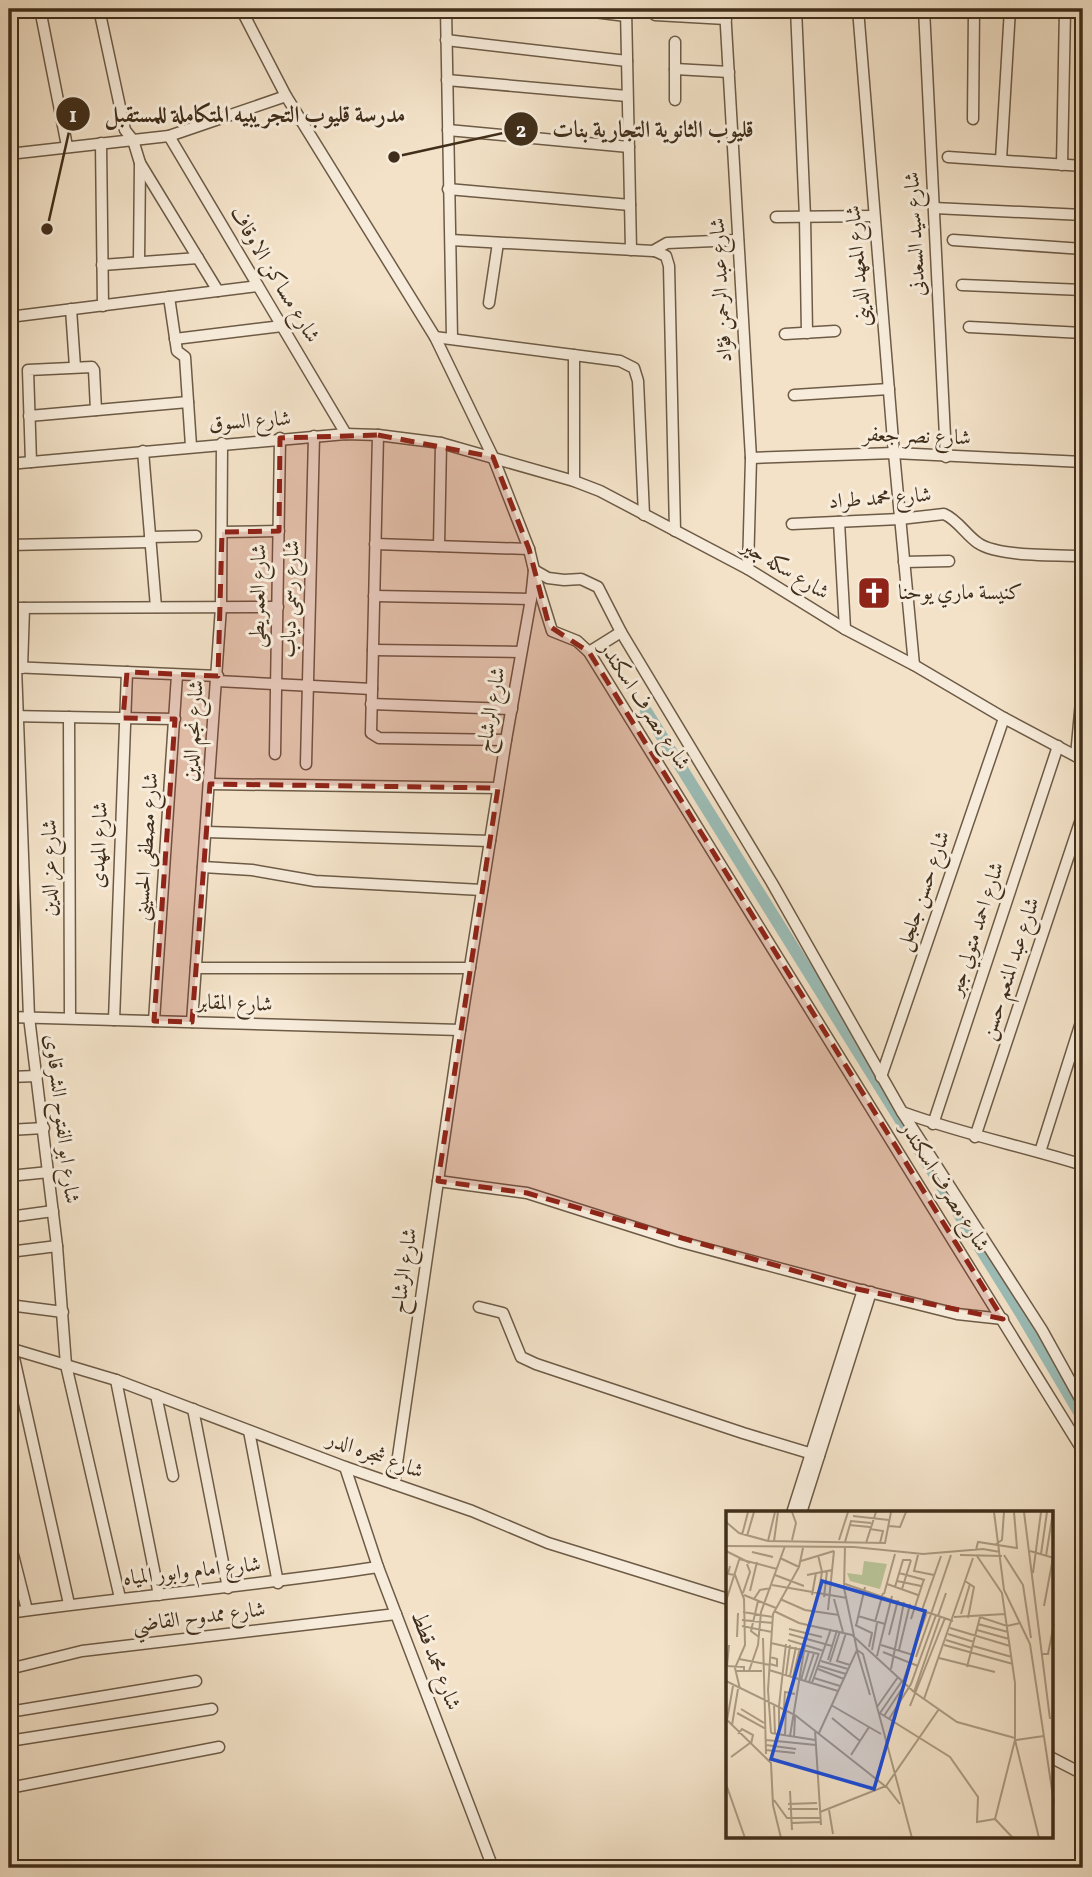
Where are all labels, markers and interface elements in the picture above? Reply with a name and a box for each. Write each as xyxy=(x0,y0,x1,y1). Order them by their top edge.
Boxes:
callout: مدرسة قليوب التجريبيه المتكاملة للمستقبل xyxy=(56,92,420,136)
text: مدرسة قليوب التجريبيه المتكاملة للمستقبل xyxy=(104,100,406,132)
text: 1 xyxy=(69,102,77,131)
callout: قليوب الثانوية التجارية بنات xyxy=(503,107,767,151)
text: قليوب الثانوية التجارية بنات xyxy=(552,115,754,147)
text: 2 xyxy=(516,117,526,146)
street label: شارع سيد السعدنى xyxy=(898,171,936,297)
street label: شارع مساكن الاوقاف xyxy=(220,201,326,350)
street label: شارع المعهد الدينى xyxy=(839,204,881,328)
street label: شارع عبد الرحمن فؤاد xyxy=(704,217,742,363)
street label: شارع السوق xyxy=(208,405,292,441)
street label: شارع نصر جعفر xyxy=(861,421,971,455)
street label: شارع محمد طراد xyxy=(828,481,933,519)
street label: شارع سكه جير xyxy=(733,531,834,609)
street label: شارع رسمى دياب xyxy=(274,540,310,658)
street label: شارع العمريطى xyxy=(244,544,276,648)
church icon: كنيسة ماري يوحنا xyxy=(855,574,893,612)
place label: كنيسة ماري يوحنا xyxy=(898,579,1023,608)
street label: شارع مصرف اسكندر xyxy=(589,634,697,777)
street label: شارع الرشاح xyxy=(470,665,517,756)
street label: شارع نجم الدين xyxy=(176,679,216,783)
street label: شارع مصطفى الحسينى xyxy=(127,772,169,922)
street label: شارع المهدى xyxy=(84,801,118,889)
street label: شارع عز الدين xyxy=(36,819,67,917)
street label: شارع حسن جلجل xyxy=(890,827,960,955)
street label: شارع احمد متولي جبر xyxy=(941,859,1014,1002)
street label: شارع عبد المنعم حسن xyxy=(974,894,1052,1045)
street label: شارع المقابر xyxy=(195,988,273,1022)
street label: شارع ابو الفتوح الشرقاوى xyxy=(33,1033,86,1206)
street label: شارع مصرف اسكندر xyxy=(890,1115,996,1259)
street label: شارع الرشاح xyxy=(385,1226,428,1316)
street label: شارع شجره الدر xyxy=(320,1424,427,1489)
inset map xyxy=(726,1511,1054,1839)
street label: شارع امام وابور المياه xyxy=(122,1550,263,1596)
street label: شارع ممدوح القاضي xyxy=(131,1595,268,1645)
street label: شارع محمد قطط xyxy=(401,1607,467,1715)

